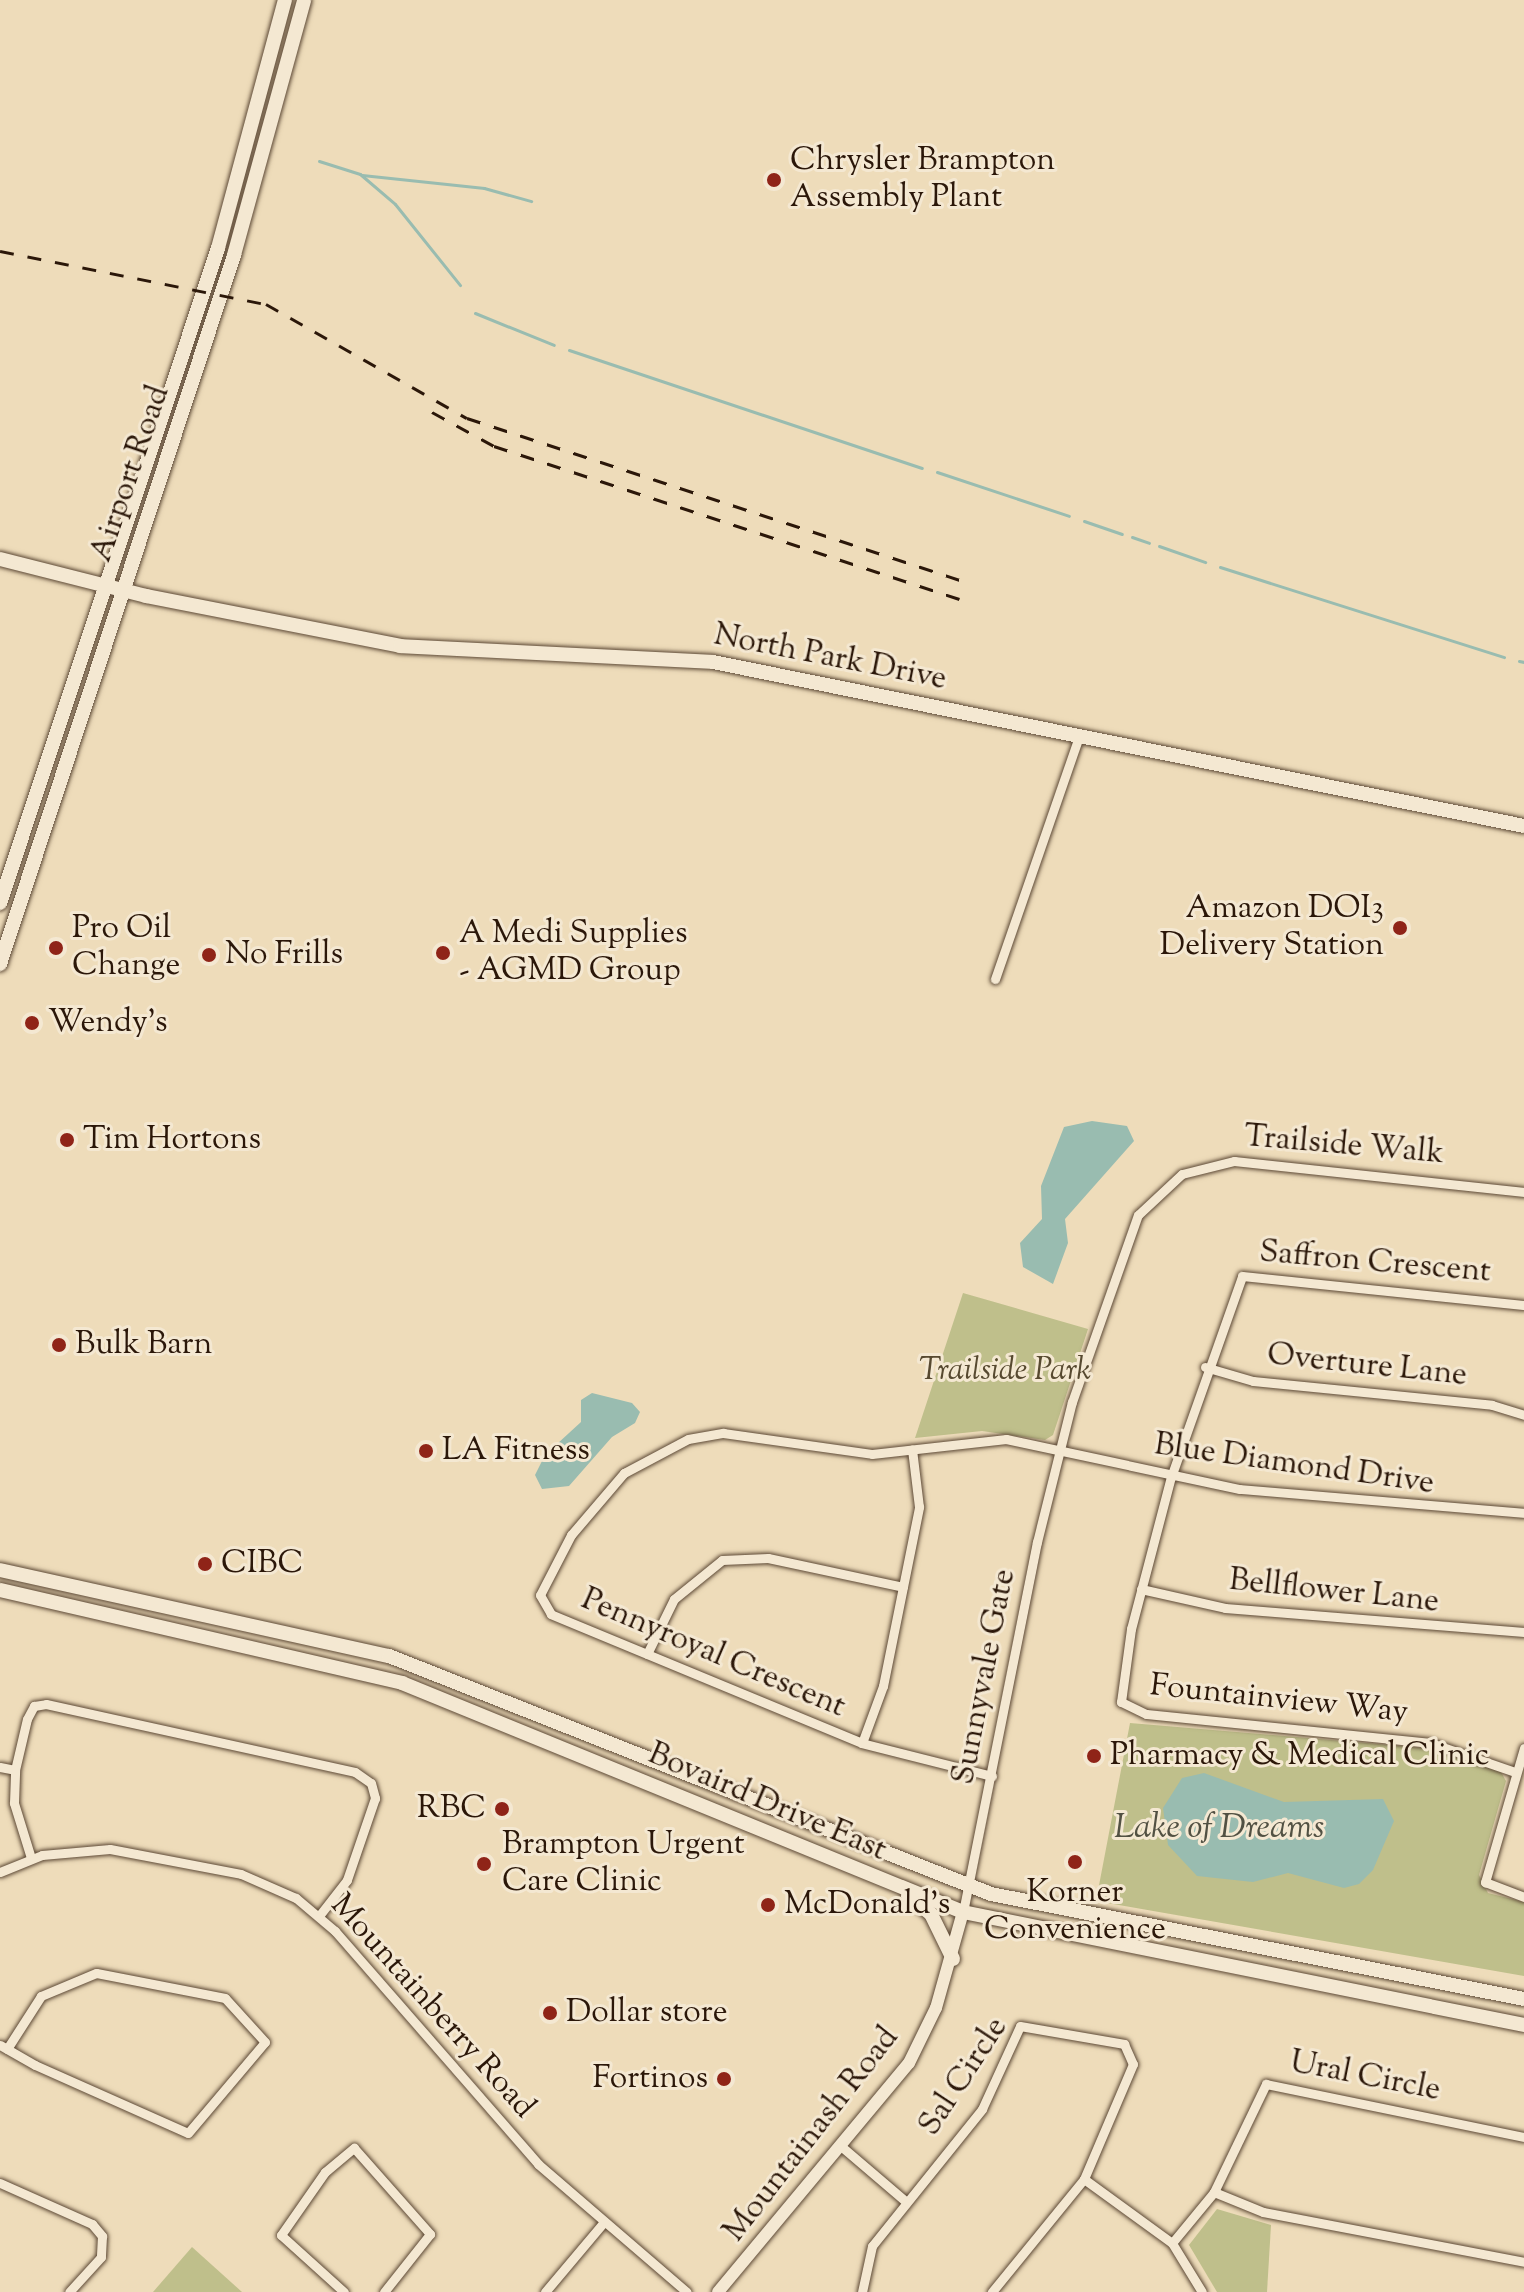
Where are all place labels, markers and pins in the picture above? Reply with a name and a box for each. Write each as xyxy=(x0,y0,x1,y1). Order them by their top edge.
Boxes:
place label: Chrysler Brampton Assembly Plant xyxy=(790,143,1055,218)
marker: Chrysler Brampton Assembly Plant xyxy=(765,171,783,189)
place label: Amazon DOI3 Delivery Station xyxy=(1160,891,1384,966)
place label: Pro Oil Change xyxy=(72,911,180,986)
place label: A Medi Supplies - AGMD Group xyxy=(459,916,688,991)
marker: Amazon DOI3 Delivery Station xyxy=(1391,919,1409,937)
place label: No Frills xyxy=(225,936,343,974)
marker: Pro Oil Change xyxy=(47,939,65,957)
marker: A Medi Supplies - AGMD Group xyxy=(434,944,452,962)
marker: No Frills xyxy=(200,946,218,964)
place label: Wendy's xyxy=(48,1004,168,1042)
marker: Wendy's xyxy=(23,1014,41,1032)
place label: Tim Hortons xyxy=(83,1121,261,1159)
marker: Tim Hortons xyxy=(58,1131,76,1149)
place label: Bulk Barn xyxy=(75,1326,212,1364)
marker: Bulk Barn xyxy=(50,1336,68,1354)
place label: LA Fitness xyxy=(442,1432,590,1470)
marker: LA Fitness xyxy=(417,1442,435,1460)
place label: CIBC xyxy=(221,1545,303,1583)
marker: CIBC xyxy=(196,1555,214,1573)
place label: Pharmacy & Medical Clinic xyxy=(1110,1737,1489,1775)
marker: Pharmacy & Medical Clinic xyxy=(1085,1747,1103,1765)
place label: RBC xyxy=(417,1790,486,1828)
marker: RBC xyxy=(493,1800,511,1818)
place label: Brampton Urgent Care Clinic xyxy=(502,1827,745,1902)
marker: Brampton Urgent Care Clinic xyxy=(473,1853,495,1875)
marker: Korner Convenience xyxy=(1066,1853,1084,1871)
place label: Korner Convenience xyxy=(984,1875,1166,1950)
place label: McDonald's xyxy=(784,1886,950,1924)
marker: McDonald's xyxy=(759,1896,777,1914)
place label: Dollar store xyxy=(566,1994,728,2032)
marker: Dollar store xyxy=(541,2004,559,2022)
place label: Fortinos xyxy=(593,2060,708,2098)
marker: Fortinos xyxy=(715,2070,733,2088)

